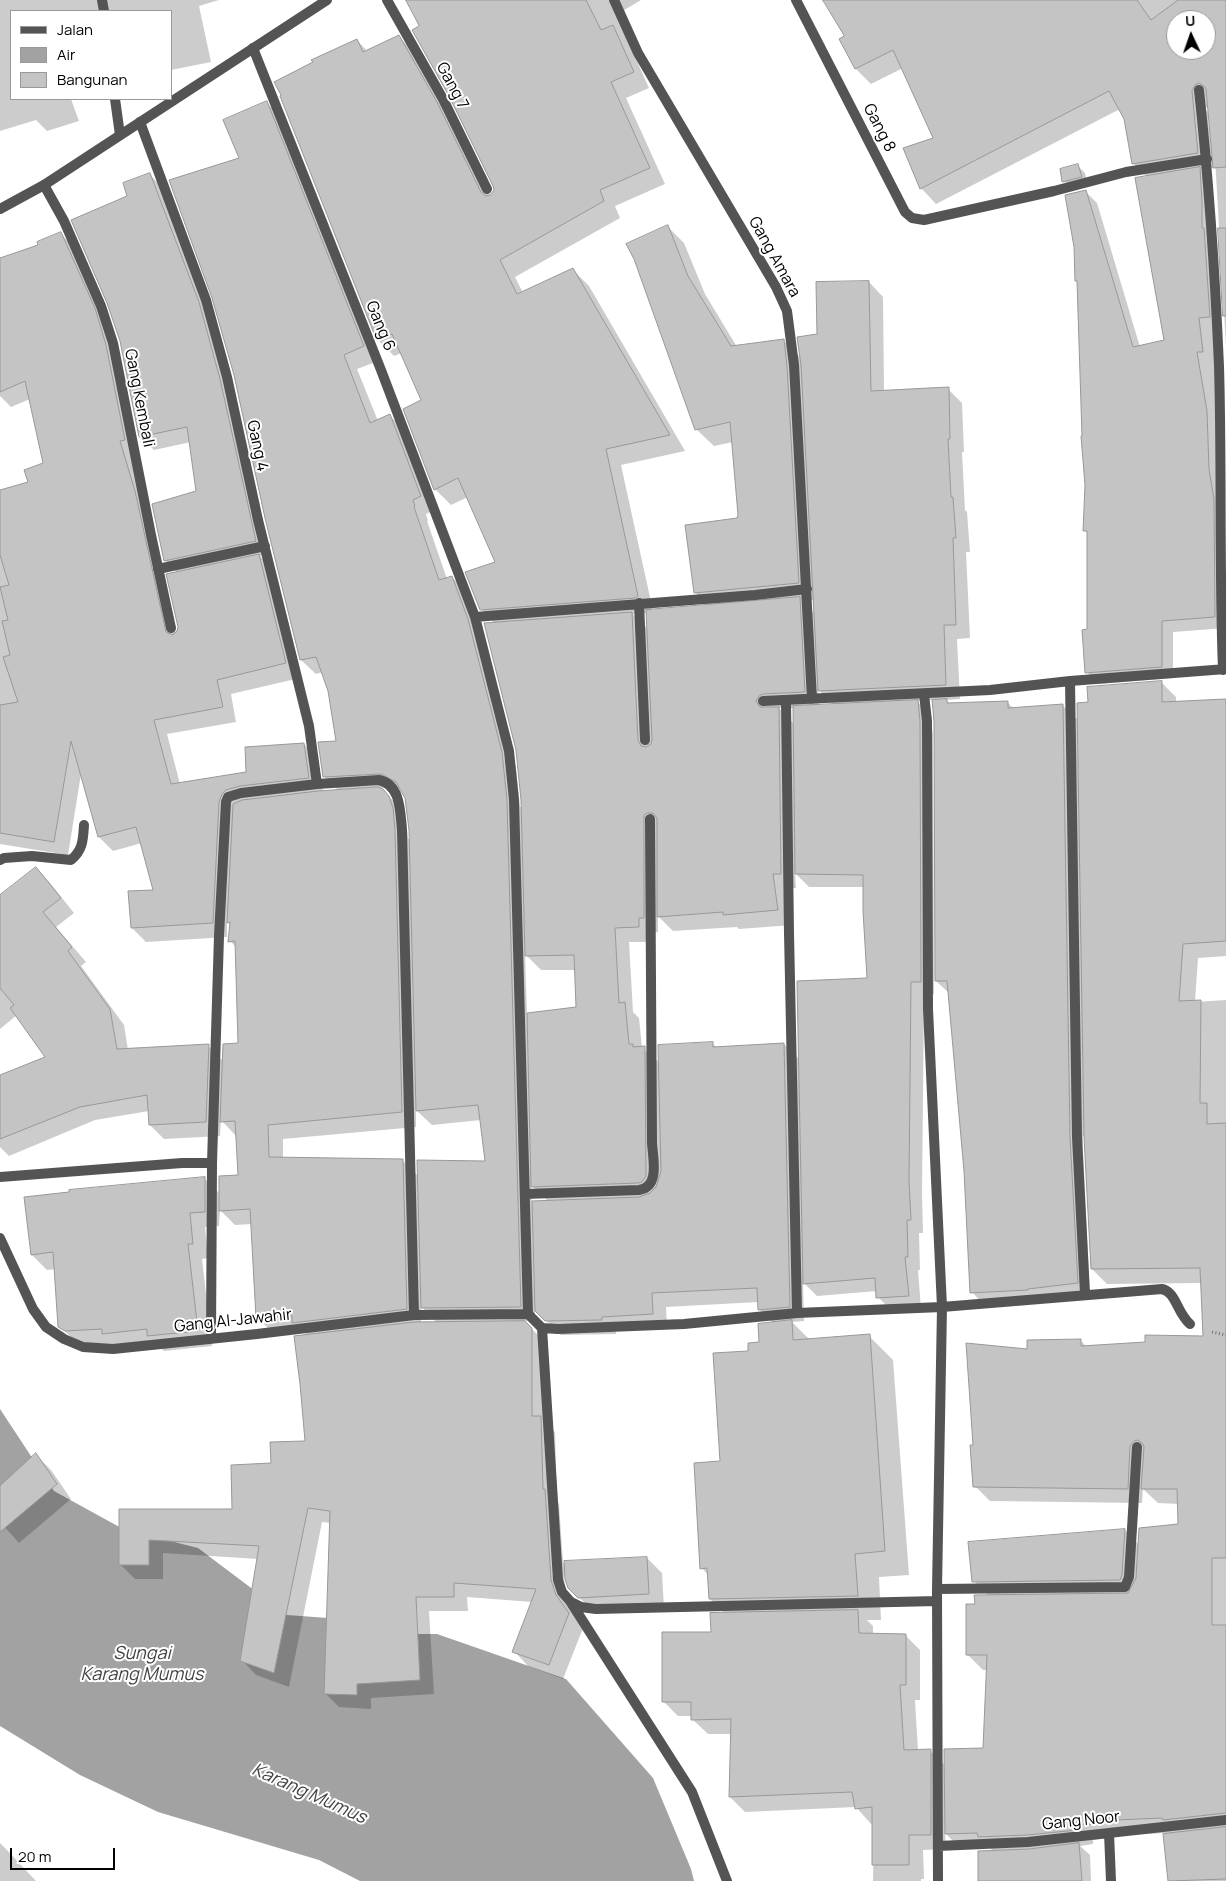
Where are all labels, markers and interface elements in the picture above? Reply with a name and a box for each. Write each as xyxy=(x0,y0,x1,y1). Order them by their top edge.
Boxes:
legend xyxy=(10,10,172,100)
north arrow xyxy=(1166,10,1216,60)
text: U xyxy=(1185,11,1196,30)
text: Jalan xyxy=(57,19,93,40)
text: Air xyxy=(57,44,75,65)
street label: Gang 7 xyxy=(432,59,472,113)
text: Bangunan xyxy=(57,69,127,90)
street label: Gang 8 xyxy=(859,101,899,155)
street label: Gang Amara xyxy=(744,213,804,301)
street label: Gang 6 xyxy=(361,298,399,354)
street label: Gang Kembali xyxy=(120,347,158,449)
street label: Gang 4 xyxy=(242,419,272,473)
street label: Gang Al-Jawahir xyxy=(173,1305,293,1337)
water label: Sungai Karang Mumus xyxy=(81,1643,203,1686)
water label: Karang Mumus xyxy=(248,1759,370,1829)
street label: Gang Noor xyxy=(1041,1807,1121,1835)
scale bar xyxy=(12,1838,118,1870)
text: 20 m xyxy=(18,1846,51,1867)

